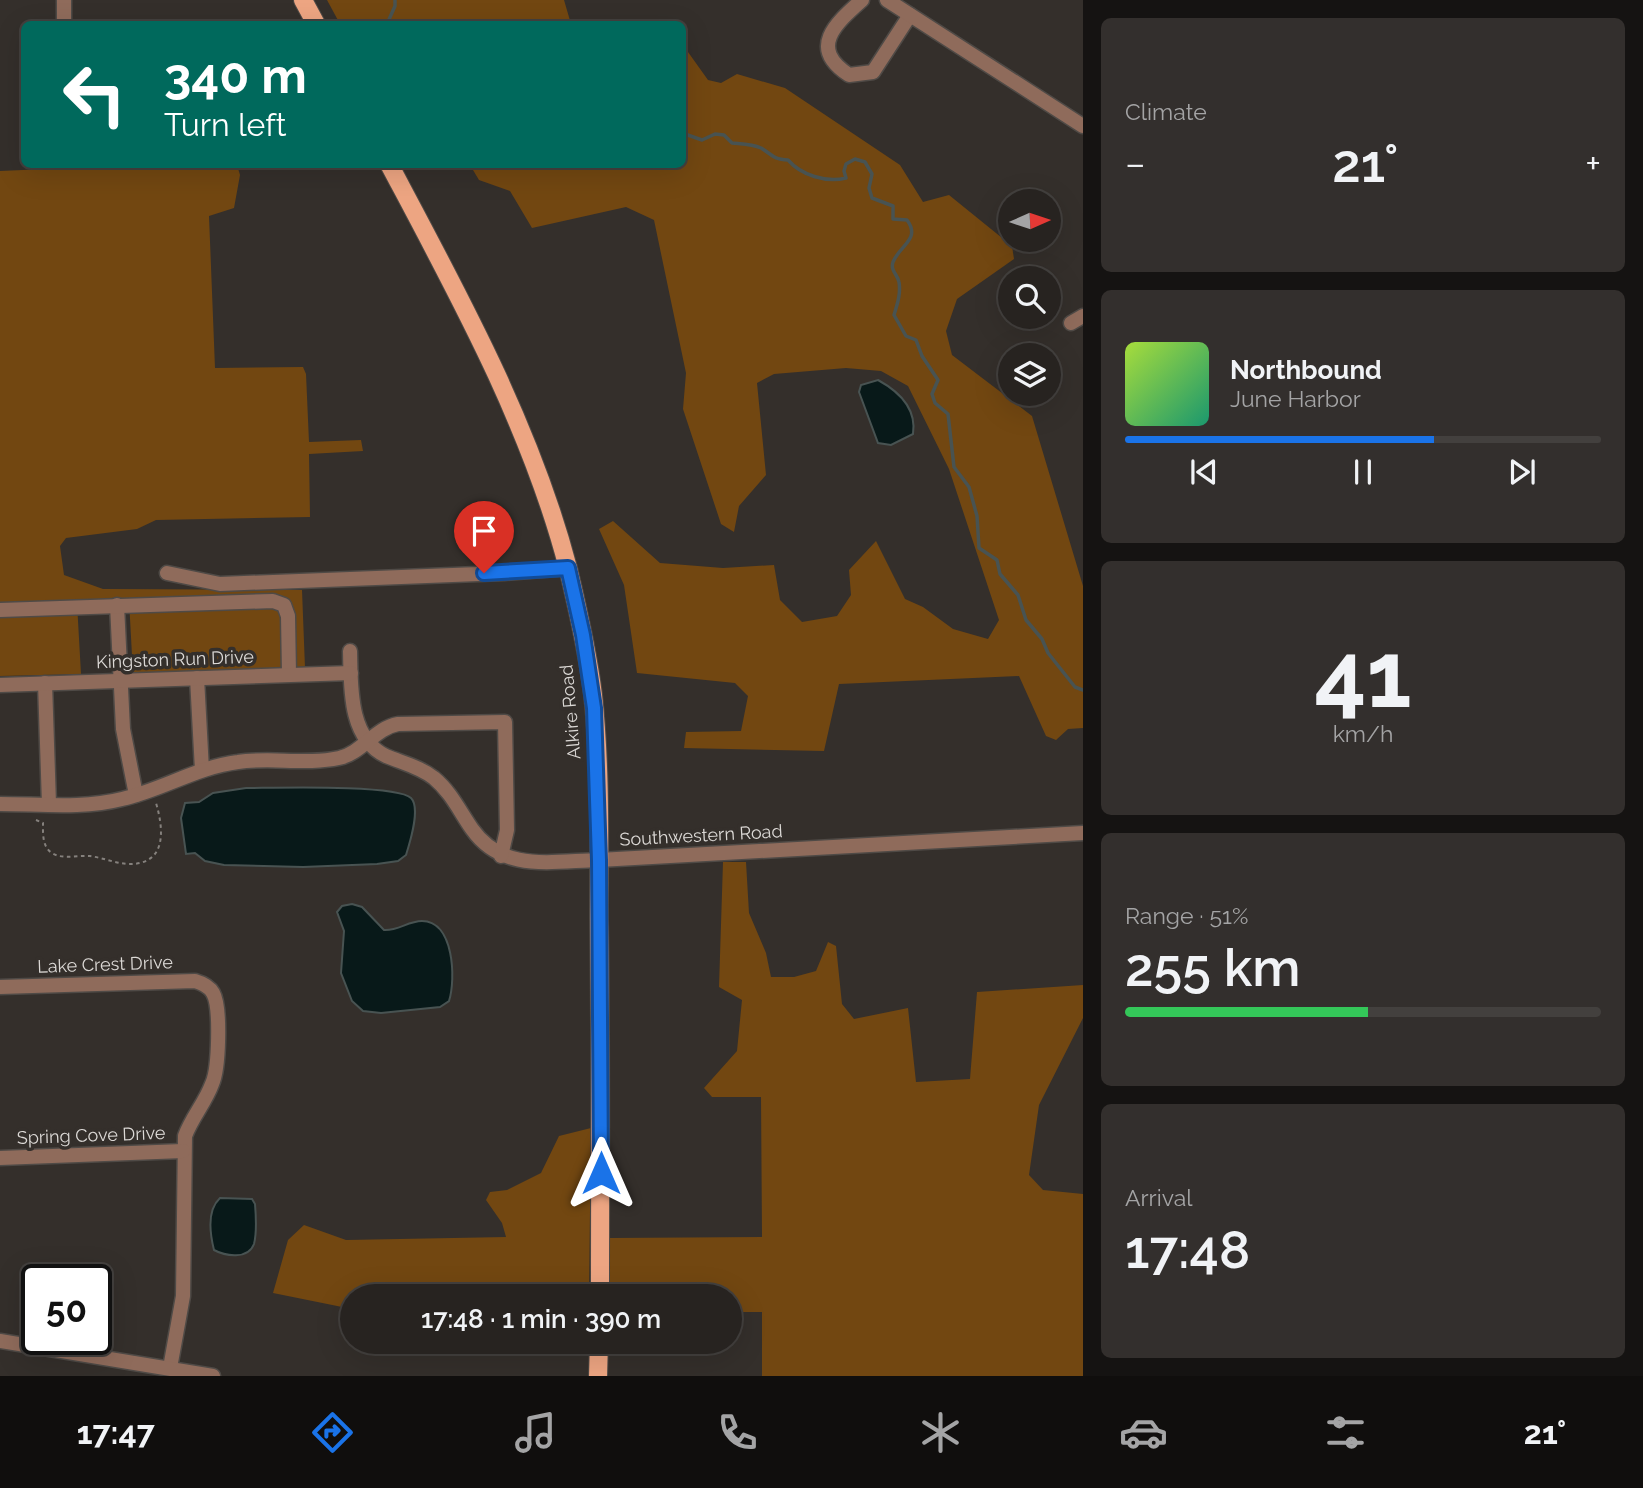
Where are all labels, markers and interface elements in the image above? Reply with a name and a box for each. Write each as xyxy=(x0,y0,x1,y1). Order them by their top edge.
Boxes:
text: 340 m xyxy=(164,47,307,104)
icon: left xyxy=(49,49,140,140)
text: Climate xyxy=(1125,98,1207,125)
text: Turn left xyxy=(164,106,286,143)
text: 21° xyxy=(1332,133,1399,194)
text: − xyxy=(1125,141,1145,186)
text: + xyxy=(1585,141,1601,186)
north arrow xyxy=(998,189,1060,252)
map controls xyxy=(998,189,1061,406)
button: search xyxy=(998,266,1061,329)
button: layers xyxy=(998,343,1061,406)
text: Northbound xyxy=(1230,355,1382,385)
text: June Harbor xyxy=(1230,385,1361,412)
icon: previous xyxy=(1185,453,1223,491)
icon: pause xyxy=(1344,453,1382,491)
icon: next xyxy=(1503,453,1541,491)
pin xyxy=(454,501,514,573)
icon: arrive xyxy=(465,512,503,550)
text: 41 xyxy=(1315,621,1411,728)
street label: Kingston Run Drive xyxy=(96,646,255,672)
street label: Alkire Road xyxy=(555,664,585,760)
text: km/h xyxy=(1333,720,1393,747)
street label: Southwestern Road xyxy=(619,820,783,850)
text: Range · 51% xyxy=(1125,902,1248,929)
text: 255 km xyxy=(1125,937,1300,998)
street label: Lake Crest Drive xyxy=(37,951,174,977)
street label: Spring Cove Drive xyxy=(16,1122,166,1148)
position arrow xyxy=(564,1136,638,1210)
text: Arrival xyxy=(1125,1184,1192,1211)
text: 17:48 xyxy=(1125,1219,1250,1280)
speed limit sign: 50 xyxy=(21,1264,112,1355)
text: 17:48 · 1 min · 390 m xyxy=(421,1304,661,1334)
icon: directions xyxy=(308,1408,357,1457)
icon: music xyxy=(511,1408,560,1457)
icon: phone xyxy=(713,1408,762,1457)
icon: climate xyxy=(916,1408,965,1457)
icon: car xyxy=(1119,1408,1168,1457)
icon: filters xyxy=(1321,1408,1370,1457)
text: 17:47 xyxy=(77,1414,155,1451)
text: 21° xyxy=(1524,1414,1566,1451)

